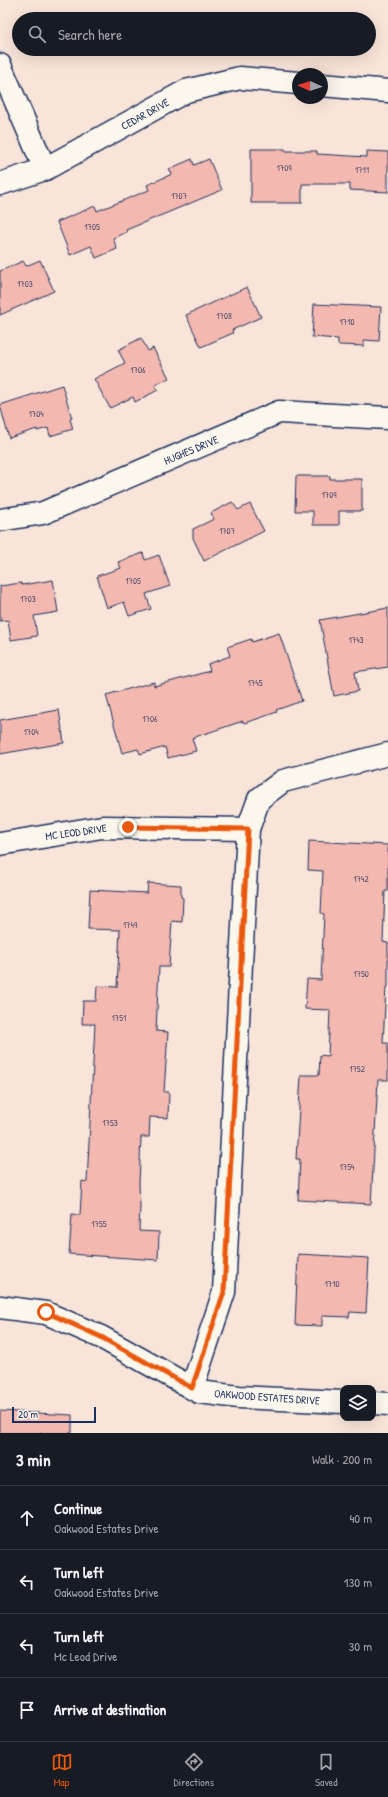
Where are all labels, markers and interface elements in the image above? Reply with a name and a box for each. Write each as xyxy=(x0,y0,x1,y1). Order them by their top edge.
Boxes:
search box xyxy=(12,12,376,56)
icon: search xyxy=(26,23,48,45)
text: Search here xyxy=(58,24,122,45)
north arrow xyxy=(292,68,328,104)
street label: CEDAR DRIVE xyxy=(118,95,172,133)
house number: 1709 xyxy=(276,162,292,174)
house number: 1711 xyxy=(355,164,369,176)
house number: 1707 xyxy=(171,190,188,202)
house number: 1705 xyxy=(84,221,100,233)
house number: 1703 xyxy=(17,278,33,290)
house number: 1708 xyxy=(216,310,232,322)
house number: 1710 xyxy=(339,316,355,328)
house number: 1706 xyxy=(130,364,146,376)
house number: 1704 xyxy=(28,408,44,420)
street label: HUGHES DRIVE xyxy=(162,432,221,468)
house number: 1709 xyxy=(321,489,337,501)
house number: 1707 xyxy=(219,525,236,537)
house number: 1705 xyxy=(125,575,141,587)
house number: 1703 xyxy=(20,593,36,605)
house number: 1743 xyxy=(348,634,364,646)
house number: 1745 xyxy=(248,677,263,689)
house number: 1706 xyxy=(142,713,158,725)
house number: 1704 xyxy=(23,726,39,738)
route end xyxy=(119,818,137,836)
street label: MC LEOD DRIVE xyxy=(44,821,108,843)
house number: 1742 xyxy=(353,873,369,885)
house number: 1749 xyxy=(123,919,138,931)
house number: 1750 xyxy=(353,968,369,980)
house number: 1751 xyxy=(112,1012,126,1024)
house number: 1752 xyxy=(349,1063,366,1075)
house number: 1753 xyxy=(102,1117,118,1129)
house number: 1754 xyxy=(340,1161,355,1173)
house number: 1755 xyxy=(91,1218,107,1230)
house number: 1710 xyxy=(324,1278,340,1290)
route start xyxy=(37,1303,55,1321)
map controls xyxy=(340,1385,376,1421)
button: layers xyxy=(340,1385,376,1421)
street label: OAKWOOD ESTATES DRIVE xyxy=(214,1386,320,1408)
scale bar xyxy=(12,1405,96,1424)
text: 20 m xyxy=(18,1407,38,1421)
text: 3 min xyxy=(16,1448,51,1471)
text: Walk · 200 m xyxy=(312,1450,372,1468)
text: Continue xyxy=(54,1498,102,1519)
icon: ahead xyxy=(16,1507,38,1529)
text: 40 m xyxy=(349,1509,372,1527)
text: Oakwood Estates Drive xyxy=(54,1519,159,1537)
text: Turn left xyxy=(54,1562,104,1583)
icon: left xyxy=(16,1571,38,1593)
text: 130 m xyxy=(344,1573,372,1591)
text: Oakwood Estates Drive xyxy=(54,1583,159,1601)
text: Turn left xyxy=(54,1626,104,1647)
icon: left xyxy=(16,1635,38,1657)
text: 30 m xyxy=(349,1637,372,1655)
text: Mc Leod Drive xyxy=(54,1647,118,1665)
icon: arrive xyxy=(16,1699,38,1721)
text: Arrive at destination xyxy=(54,1699,166,1720)
tab: Map xyxy=(51,1751,73,1789)
tab: Directions xyxy=(174,1751,214,1789)
tab: Saved xyxy=(315,1751,337,1789)

